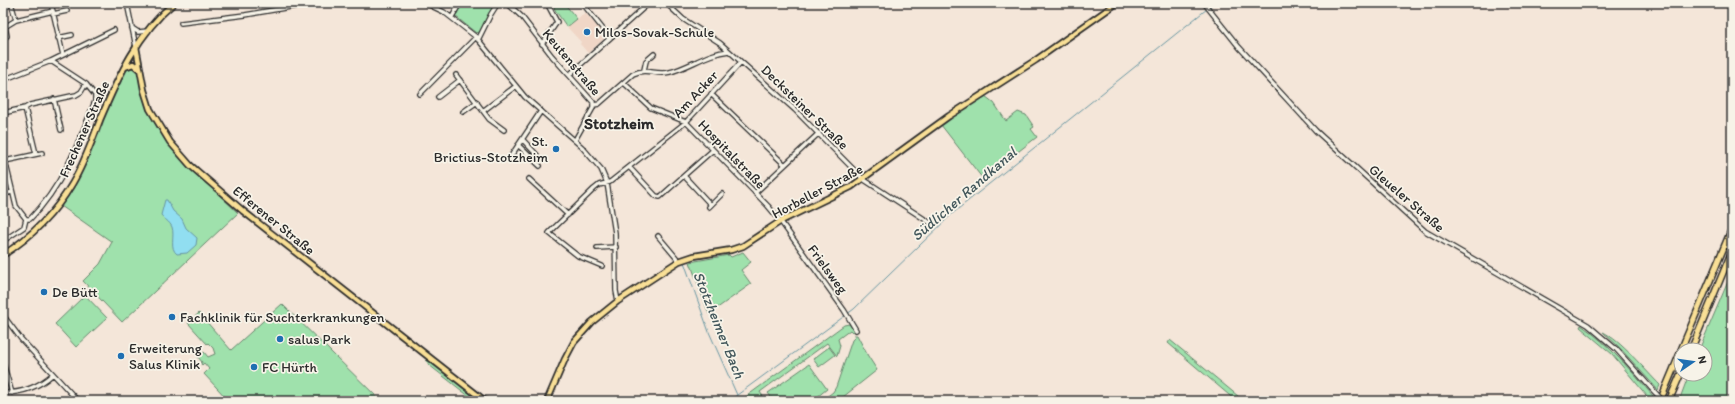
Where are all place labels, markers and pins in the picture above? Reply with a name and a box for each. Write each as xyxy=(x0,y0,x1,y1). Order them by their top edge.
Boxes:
place label: Milos-Sovak-Schule xyxy=(595,24,714,41)
marker: Milos-Sovak-Schule xyxy=(582,27,592,37)
place label: St. Brictius-Stotzheim xyxy=(434,133,548,166)
marker: St. Brictius-Stotzheim xyxy=(551,144,561,154)
place label: De Bütt xyxy=(52,284,98,301)
marker: De Bütt xyxy=(39,287,49,297)
place label: Fachklinik für Suchterkrankungen xyxy=(180,309,385,326)
marker: Fachklinik für Suchterkrankungen xyxy=(167,312,177,322)
place label: salus Park xyxy=(288,331,351,348)
marker: salus Park xyxy=(275,334,285,344)
place label: Erweiterung Salus Klinik xyxy=(129,340,203,373)
marker: Erweiterung Salus Klinik xyxy=(116,351,126,361)
place label: FC Hürth xyxy=(262,359,318,376)
marker: FC Hürth xyxy=(249,362,259,372)

